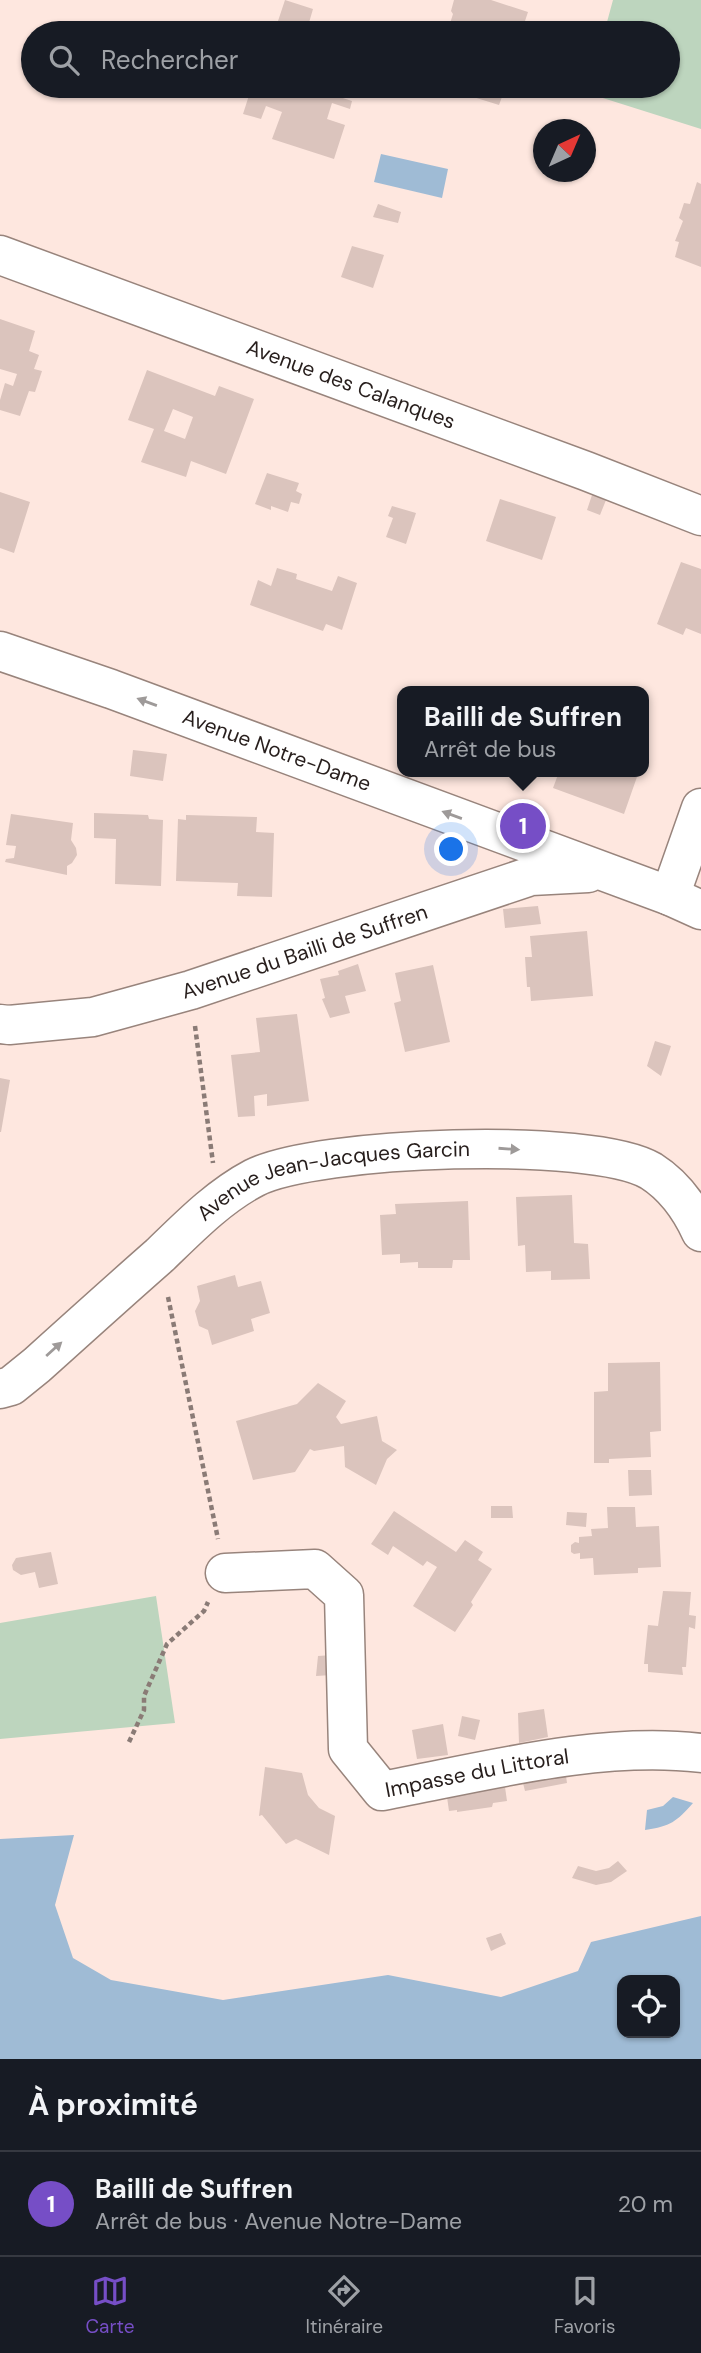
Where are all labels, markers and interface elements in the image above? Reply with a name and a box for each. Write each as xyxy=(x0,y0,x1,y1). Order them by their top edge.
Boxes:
search box xyxy=(21,21,680,98)
icon: search xyxy=(45,41,83,79)
text: Rechercher xyxy=(101,43,238,77)
north arrow xyxy=(533,119,596,182)
street label: Avenue des Calanques xyxy=(243,333,459,436)
popup xyxy=(397,686,649,777)
one-way arrow xyxy=(136,696,157,707)
text: Bailli de Suffren xyxy=(424,700,622,734)
street label: Avenue Notre-Dame xyxy=(178,703,375,798)
text: Arrêt de bus xyxy=(424,734,556,764)
pin: 1 xyxy=(500,800,546,852)
one-way arrow xyxy=(441,809,462,820)
your location xyxy=(434,832,468,866)
street label: Avenue du Bailli de Suffren xyxy=(179,898,431,1006)
street label: Avenue Jean-Jacques Garcin xyxy=(191,1135,470,1227)
one-way arrow xyxy=(498,1144,520,1155)
one-way arrow xyxy=(46,1342,63,1357)
street label: Impasse du Littoral xyxy=(383,1742,571,1804)
map controls xyxy=(617,1975,680,2038)
button: locate xyxy=(617,1975,680,2038)
text: À proximité xyxy=(28,2085,198,2124)
text: Bailli de Suffren xyxy=(95,2172,293,2206)
text: 1 xyxy=(47,2189,55,2219)
text: 20 m xyxy=(618,2189,673,2219)
text: Arrêt de bus · Avenue Notre-Dame xyxy=(95,2206,462,2236)
tab: Carte xyxy=(86,2272,134,2339)
tab: Itinéraire xyxy=(305,2272,383,2339)
tab: Favoris xyxy=(554,2272,615,2339)

